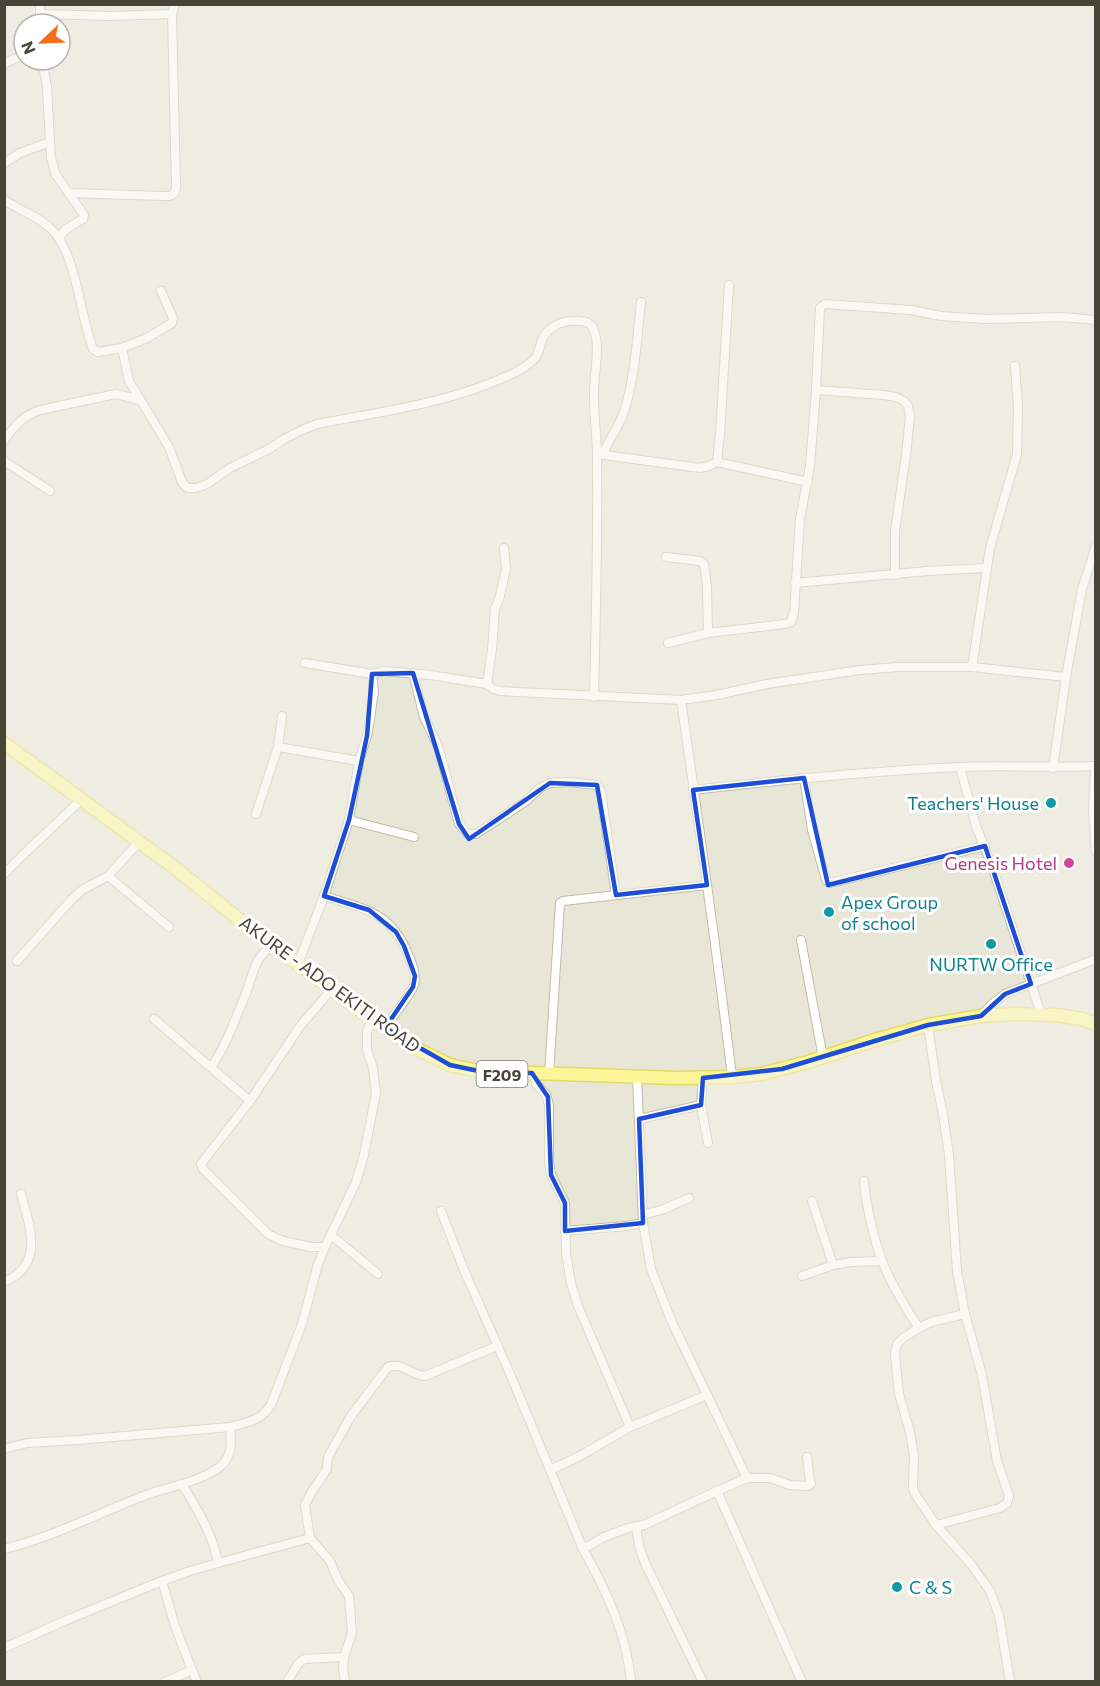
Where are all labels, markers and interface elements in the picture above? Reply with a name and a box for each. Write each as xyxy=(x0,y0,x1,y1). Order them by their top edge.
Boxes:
north arrow xyxy=(12,12,72,72)
text: N xyxy=(17,39,39,57)
place label: Teachers' House xyxy=(907,792,1039,814)
marker: Teachers' House xyxy=(1044,796,1058,810)
place label: Genesis Hotel xyxy=(945,852,1057,874)
marker: Genesis Hotel xyxy=(1062,856,1076,870)
place label: Apex Group of school xyxy=(841,891,938,934)
marker: Apex Group of school xyxy=(822,905,836,919)
street label: AKURE - ADO EKITI ROAD xyxy=(235,911,425,1057)
marker: NURTW Office xyxy=(984,937,998,951)
place label: NURTW Office xyxy=(929,953,1053,975)
road number: F209 xyxy=(476,1061,528,1087)
place label: C & S xyxy=(909,1576,952,1598)
marker: C & S xyxy=(890,1580,904,1594)

